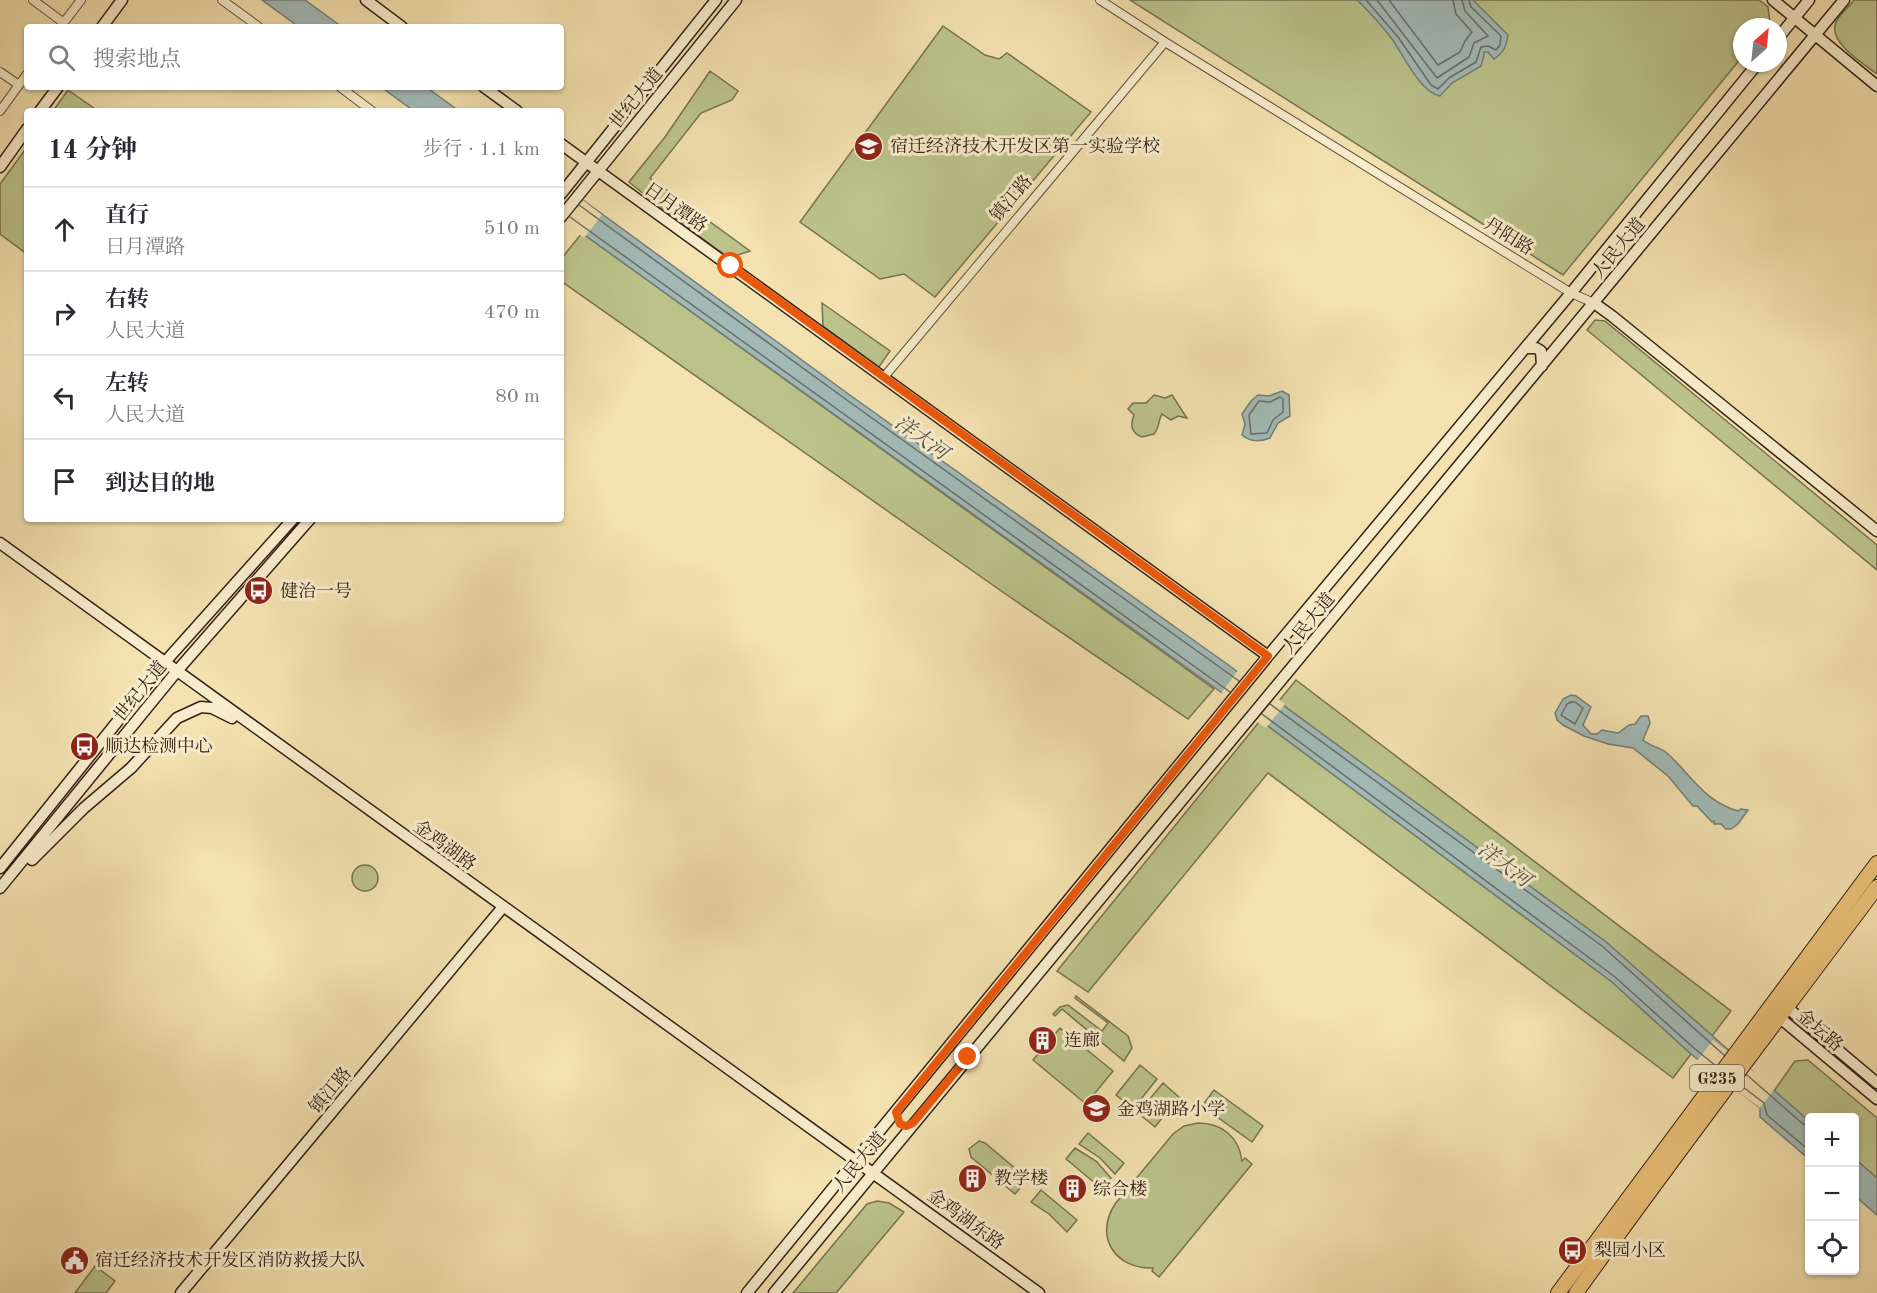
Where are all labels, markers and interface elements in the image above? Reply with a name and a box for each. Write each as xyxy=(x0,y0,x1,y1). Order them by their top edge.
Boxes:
north arrow xyxy=(1733,18,1787,72)
search box xyxy=(24,24,564,90)
icon: search xyxy=(45,41,78,74)
text: 搜索地点 xyxy=(93,49,181,71)
street label: 世纪大道 xyxy=(606,64,666,132)
school or university icon: 宿迁经济技术开发区第一实验学校 xyxy=(853,130,885,162)
place label: 宿迁经济技术开发区第一实验学校 xyxy=(890,136,1160,156)
text: 14 分钟 xyxy=(48,138,137,164)
text: 步行 · 1.1 km xyxy=(423,140,540,160)
street label: 镇江路 xyxy=(986,171,1036,225)
street label: 日月潭路 xyxy=(641,178,711,236)
text: 直行 xyxy=(105,205,149,227)
icon: ahead xyxy=(48,213,81,246)
street label: 丹阳路 xyxy=(1481,213,1537,259)
street label: 人民大道 xyxy=(1587,214,1649,282)
text: 510 m xyxy=(484,219,540,239)
text: 日月潭路 xyxy=(105,238,185,258)
route start xyxy=(717,252,743,278)
text: 右转 xyxy=(105,289,149,311)
icon: right xyxy=(48,297,81,330)
text: 470 m xyxy=(484,303,540,323)
text: 人民大道 xyxy=(105,322,185,342)
text: 左转 xyxy=(105,373,149,395)
icon: left xyxy=(48,381,81,414)
text: 80 m xyxy=(495,387,540,407)
text: 人民大道 xyxy=(105,406,185,426)
water label: 洋大河 xyxy=(891,411,955,466)
icon: arrive xyxy=(48,465,81,498)
text: 到达目的地 xyxy=(105,473,215,495)
bus stop icon: 健治一号 xyxy=(243,575,275,607)
place label: 健治一号 xyxy=(280,581,352,601)
street label: 人民大道 xyxy=(1278,589,1338,657)
street label: 世纪大道 xyxy=(110,657,170,725)
bus stop icon: 顺达检测中心 xyxy=(68,730,100,762)
place label: 顺达检测中心 xyxy=(105,736,213,756)
street label: 金鸡湖路 xyxy=(410,816,480,874)
water label: 洋大河 xyxy=(1474,838,1537,893)
street label: 金坛路 xyxy=(1793,1005,1847,1055)
building icon: 连廊 xyxy=(1027,1024,1059,1056)
place label: 连廊 xyxy=(1064,1030,1100,1050)
route end xyxy=(954,1043,980,1069)
street label: 镇江路 xyxy=(305,1063,355,1117)
road number: G235 xyxy=(1690,1065,1744,1091)
school or university icon: 金鸡湖路小学 xyxy=(1080,1093,1112,1125)
place label: 金鸡湖路小学 xyxy=(1117,1099,1225,1119)
map controls xyxy=(1805,1113,1859,1275)
button: + xyxy=(1805,1113,1859,1167)
street label: 人民大道 xyxy=(828,1128,890,1196)
building icon: 教学楼 xyxy=(957,1162,989,1194)
button: − xyxy=(1805,1167,1859,1221)
place label: 教学楼 xyxy=(994,1168,1048,1188)
building icon: 综合楼 xyxy=(1056,1173,1088,1205)
place label: 综合楼 xyxy=(1093,1179,1147,1199)
street label: 金鸡湖东路 xyxy=(924,1184,1008,1254)
button: locate xyxy=(1805,1221,1859,1275)
bus stop icon: 梨园小区 xyxy=(1557,1234,1589,1266)
place label: 梨园小区 xyxy=(1594,1240,1666,1260)
public building icon: 宿迁经济技术开发区消防救援大队 xyxy=(58,1244,90,1276)
place label: 宿迁经济技术开发区消防救援大队 xyxy=(95,1250,365,1270)

